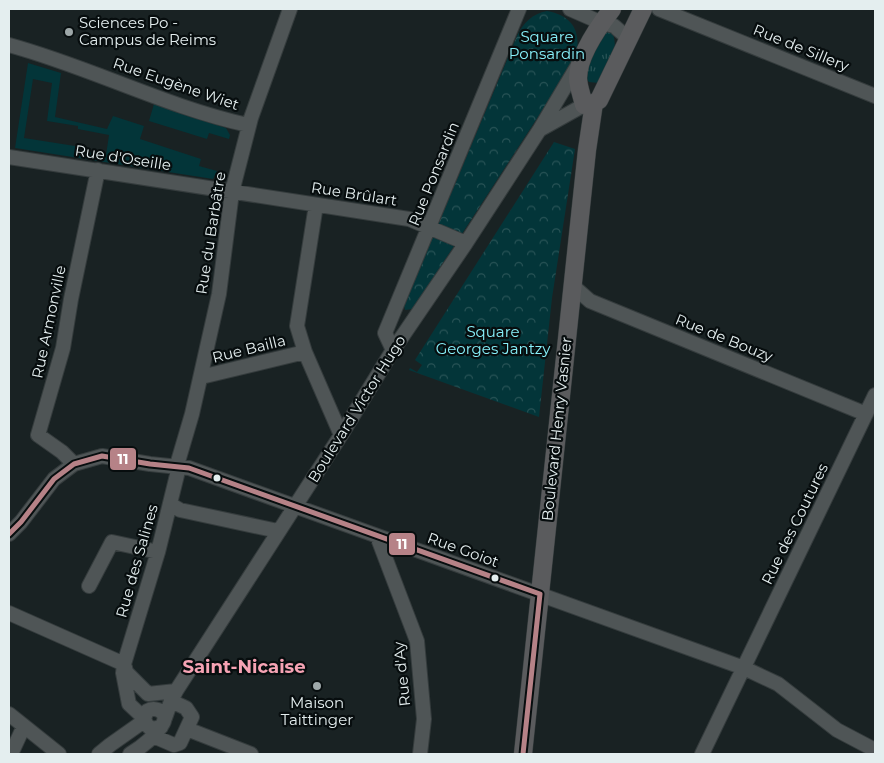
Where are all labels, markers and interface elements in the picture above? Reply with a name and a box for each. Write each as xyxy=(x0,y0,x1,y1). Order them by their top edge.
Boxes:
place label: Sciences Po - Campus de Reims xyxy=(79,13,216,49)
street label: Rue de Sillery xyxy=(751,20,853,76)
marker: Sciences Po - Campus de Reims xyxy=(63,26,75,38)
park label: Square Ponsardin xyxy=(509,27,585,63)
street label: Rue Eugène Wiet xyxy=(111,53,242,114)
street label: Rue Ponsardin xyxy=(404,119,463,229)
street label: Rue d'Oseille xyxy=(74,141,172,174)
street label: Rue du Barbâtre xyxy=(191,170,230,296)
street label: Rue Brûlart xyxy=(310,177,398,210)
street label: Rue Armonville xyxy=(27,264,70,380)
street label: Rue de Bouzy xyxy=(673,309,776,366)
park label: Square Georges Jantzy xyxy=(436,322,551,358)
street label: Rue Bailla xyxy=(210,330,288,367)
street label: Boulevard Victor Hugo xyxy=(303,332,410,486)
street label: Boulevard Henry Vasnier xyxy=(537,336,576,522)
line badge: 11 xyxy=(109,447,137,471)
text: 11 xyxy=(118,450,128,468)
street label: Rue des Coutures xyxy=(757,460,832,588)
unlabelled marker xyxy=(212,473,222,483)
street label: Rue des Salines xyxy=(111,502,162,620)
street label: Rue Goiot xyxy=(425,528,501,571)
line badge: 11 xyxy=(388,532,416,556)
text: 11 xyxy=(397,535,407,553)
unlabelled marker xyxy=(490,573,500,583)
street label: Rue d'Ay xyxy=(389,640,414,707)
district label: Saint-Nicaise xyxy=(182,656,306,678)
marker: Maison Taittinger xyxy=(311,680,323,692)
place label: Maison Taittinger xyxy=(281,693,353,729)

